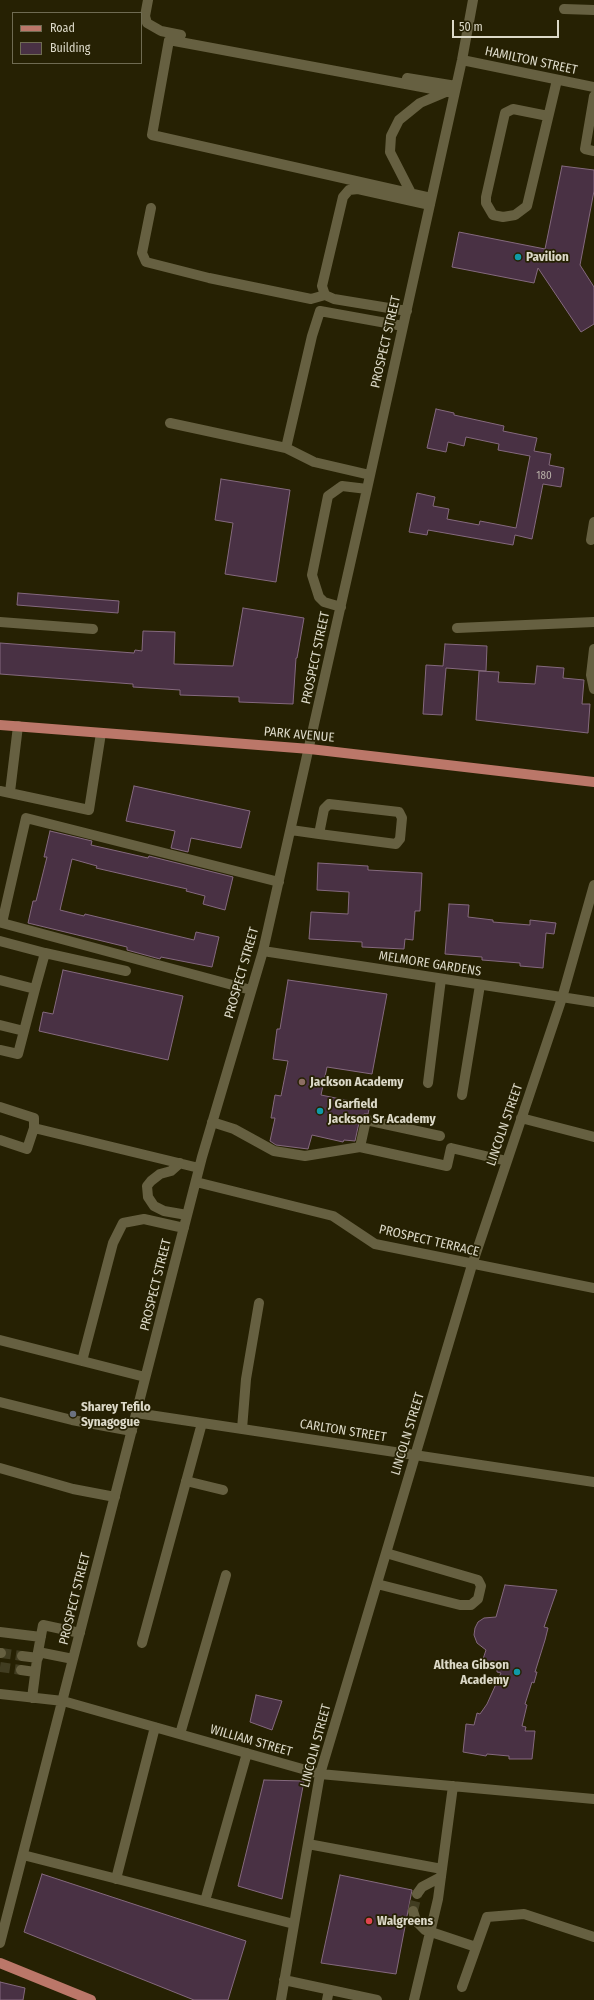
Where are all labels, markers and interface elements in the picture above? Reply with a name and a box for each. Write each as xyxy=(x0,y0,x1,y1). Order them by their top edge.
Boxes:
legend xyxy=(12,12,142,64)
scale bar xyxy=(454,12,561,38)
text: 50 m xyxy=(459,20,483,34)
text: Road xyxy=(50,21,75,35)
text: Building xyxy=(50,41,90,55)
street label: HAMILTON STREET xyxy=(483,44,579,78)
place label: Pavilion xyxy=(526,249,569,265)
marker: Pavilion xyxy=(513,252,523,262)
street label: PROSPECT STREET xyxy=(368,294,404,390)
house number: 180 xyxy=(536,469,552,483)
street label: PROSPECT STREET xyxy=(299,610,333,706)
street label: PARK AVENUE xyxy=(263,724,335,746)
street label: PROSPECT STREET xyxy=(222,926,262,1020)
street label: MELMORE GARDENS xyxy=(377,948,483,980)
place label: Jackson Academy xyxy=(310,1074,403,1090)
marker: Jackson Academy xyxy=(297,1077,307,1087)
street label: LINCOLN STREET xyxy=(484,1082,526,1168)
place label: J Garfield Jackson Sr Academy xyxy=(328,1096,436,1127)
marker: J Garfield Jackson Sr Academy xyxy=(315,1106,325,1116)
street label: PROSPECT TERRACE xyxy=(377,1222,481,1260)
street label: PROSPECT STREET xyxy=(137,1237,175,1333)
street label: LINCOLN STREET xyxy=(388,1391,428,1477)
place label: Sharey Tefilo Synagogue xyxy=(81,1399,151,1430)
marker: Sharey Tefilo Synagogue xyxy=(68,1409,78,1419)
street label: CARLTON STREET xyxy=(299,1416,387,1446)
street label: PROSPECT STREET xyxy=(56,1551,94,1647)
place label: Althea Gibson Academy xyxy=(434,1657,509,1688)
marker: Althea Gibson Academy xyxy=(512,1667,522,1677)
street label: LINCOLN STREET xyxy=(297,1703,335,1789)
street label: WILLIAM STREET xyxy=(208,1722,294,1760)
place label: Walgreens xyxy=(377,1913,433,1929)
marker: Walgreens xyxy=(364,1916,374,1926)

